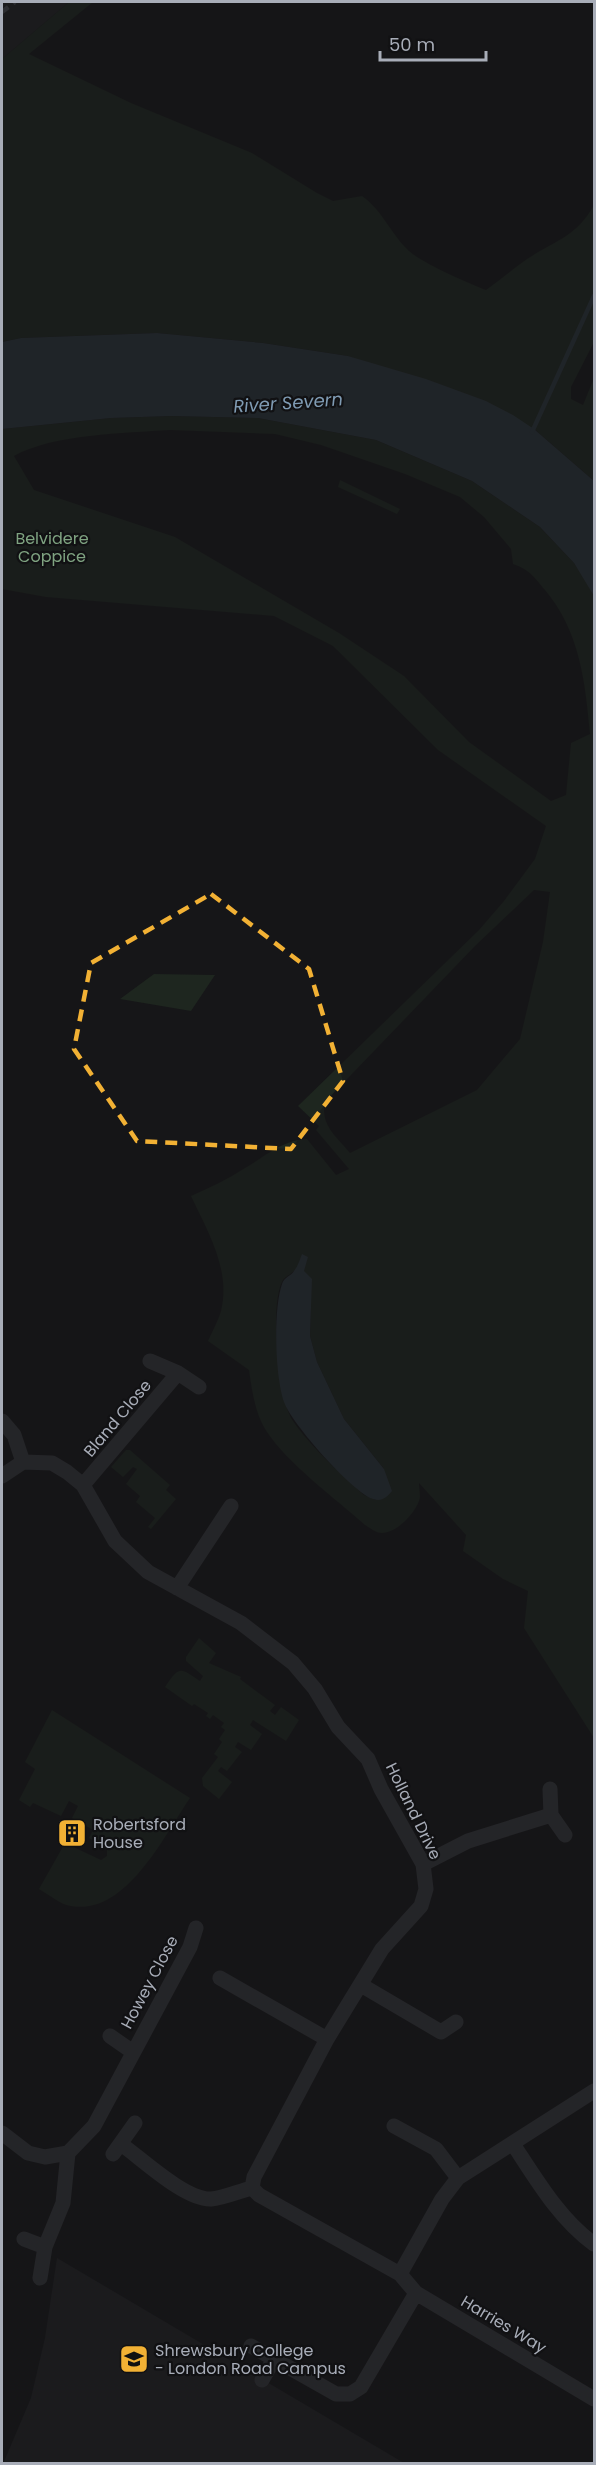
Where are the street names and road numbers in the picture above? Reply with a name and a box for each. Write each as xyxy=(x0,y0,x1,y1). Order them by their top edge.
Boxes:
street label: Bland Close xyxy=(78,1375,157,1462)
street label: Holland Drive xyxy=(380,1759,447,1864)
street label: Howey Close xyxy=(115,1932,184,2033)
street label: Harries Way xyxy=(457,2290,551,2359)

